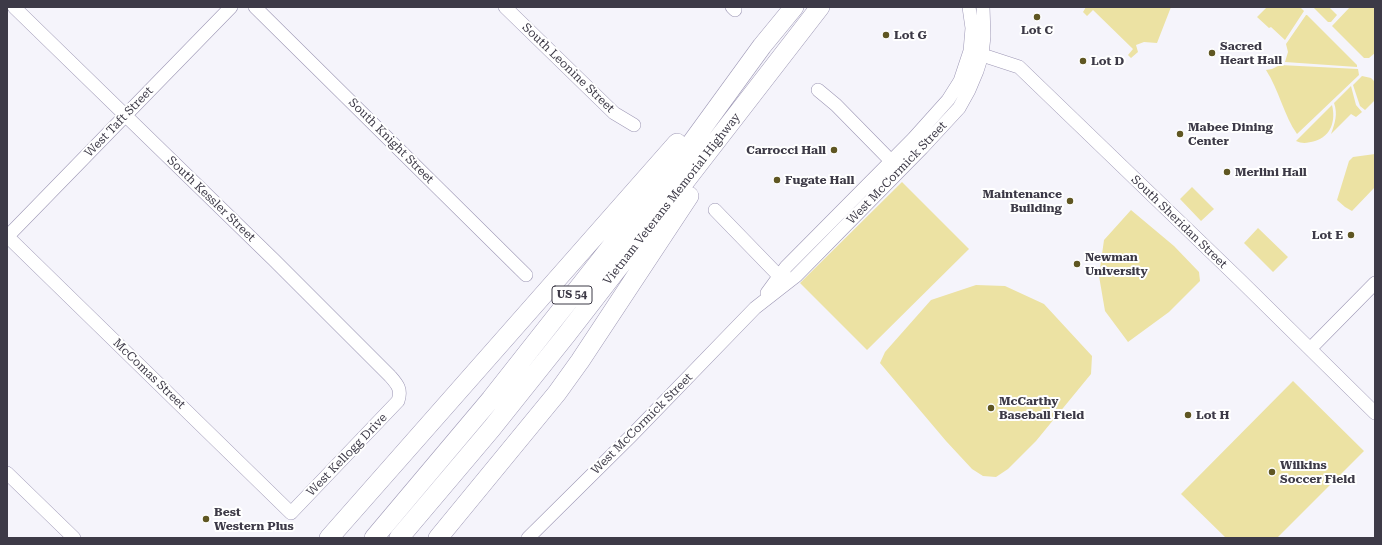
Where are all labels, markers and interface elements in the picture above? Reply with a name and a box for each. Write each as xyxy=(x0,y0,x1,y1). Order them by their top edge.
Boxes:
marker: Lot C xyxy=(1032,12,1042,22)
street label: South Leonine Street xyxy=(519,20,617,116)
place label: Lot C xyxy=(1021,23,1053,37)
place label: Lot G xyxy=(894,28,927,42)
marker: Lot G xyxy=(881,30,891,40)
place label: Sacred Heart Hall xyxy=(1220,39,1282,67)
marker: Sacred Heart Hall xyxy=(1207,48,1217,58)
place label: Lot D xyxy=(1091,54,1124,68)
marker: Lot D xyxy=(1078,56,1088,66)
street label: West Taft Street xyxy=(82,84,156,160)
street label: South Knight Street xyxy=(345,95,437,187)
street label: Vietnam Veterans Memorial Highway xyxy=(600,110,744,288)
street label: West McCormick Street xyxy=(844,119,950,227)
place label: Mabee Dining Center xyxy=(1188,120,1273,148)
marker: Mabee Dining Center xyxy=(1175,129,1185,139)
place label: Carrocci Hall xyxy=(746,143,826,157)
marker: Carrocci Hall xyxy=(829,145,839,155)
street label: South Kessler Street xyxy=(164,153,258,245)
place label: Merlini Hall xyxy=(1235,165,1307,179)
marker: Merlini Hall xyxy=(1222,167,1232,177)
street label: South Sheridan Street xyxy=(1128,172,1230,272)
place label: Fugate Hall xyxy=(785,173,854,187)
marker: Fugate Hall xyxy=(772,175,782,185)
place label: Maintenance Building xyxy=(982,187,1062,215)
marker: Maintenance Building xyxy=(1065,196,1075,206)
place label: Lot E xyxy=(1312,228,1343,242)
marker: Lot E xyxy=(1346,230,1356,240)
place label: Newman University xyxy=(1085,250,1148,278)
marker: Newman University xyxy=(1072,259,1082,269)
road number: US 54 xyxy=(552,286,592,304)
street label: McComas Street xyxy=(110,336,188,412)
street label: West McCormick Street xyxy=(588,370,696,478)
place label: McCarthy Baseball Field xyxy=(999,394,1084,422)
marker: McCarthy Baseball Field xyxy=(986,403,996,413)
place label: Lot H xyxy=(1196,408,1229,422)
marker: Lot H xyxy=(1183,410,1193,420)
street label: West Kellogg Drive xyxy=(304,411,390,499)
place label: Wilkins Soccer Field xyxy=(1280,458,1355,486)
marker: Wilkins Soccer Field xyxy=(1267,467,1277,477)
place label: Best Western Plus xyxy=(214,505,294,533)
marker: Best Western Plus xyxy=(201,514,211,524)

